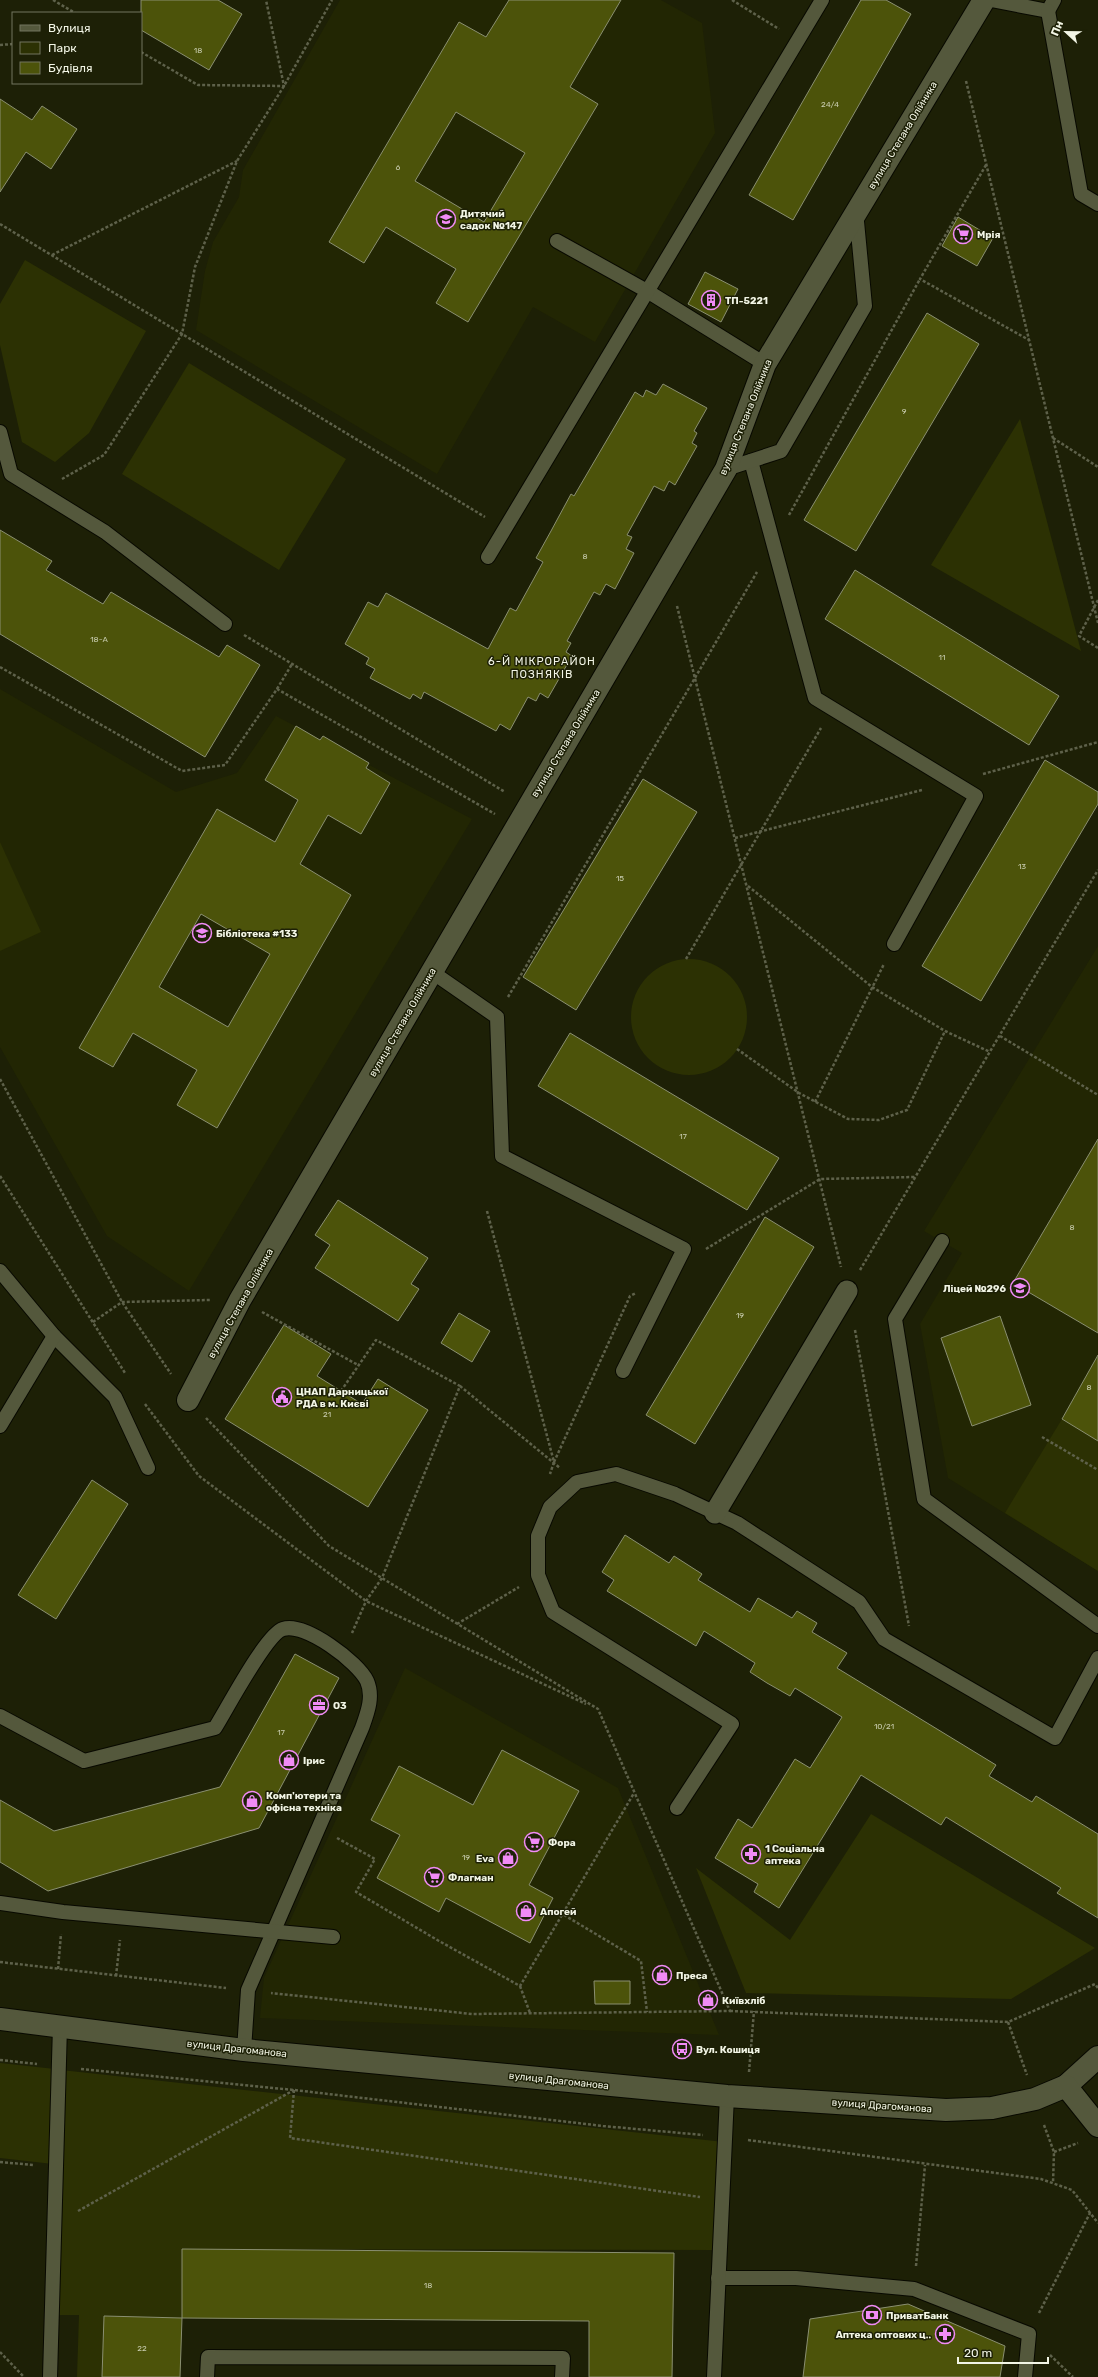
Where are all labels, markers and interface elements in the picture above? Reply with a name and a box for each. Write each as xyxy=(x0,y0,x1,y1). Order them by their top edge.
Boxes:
legend xyxy=(12,12,142,84)
north arrow xyxy=(1046,12,1086,52)
text: Пн xyxy=(1048,19,1066,38)
text: Вулиця xyxy=(48,21,90,35)
text: Парк xyxy=(48,41,77,55)
house number: 18 xyxy=(194,46,202,55)
text: Будівля xyxy=(48,61,93,75)
street label: вулиця Степана Олійника xyxy=(866,79,940,192)
house number: 24/4 xyxy=(821,100,839,109)
house number: 6 xyxy=(396,163,401,172)
school or university icon: Дитячий садок №147 xyxy=(435,208,457,230)
place label: Дитячий садок №147 xyxy=(460,208,522,232)
supermarket icon: Мрія xyxy=(952,223,974,245)
place label: Мрія xyxy=(977,229,1001,241)
building icon: ТП-5221 xyxy=(700,289,722,311)
place label: ТП-5221 xyxy=(725,295,768,307)
street label: вулиця Степана Олійника xyxy=(717,358,775,477)
house number: 9 xyxy=(902,407,907,416)
house number: 8 xyxy=(582,552,588,561)
house number: 18-А xyxy=(90,635,109,644)
house number: 11 xyxy=(939,653,945,662)
district label: 6-Й МІКРОРАЙОН ПОЗНЯКІВ xyxy=(488,655,596,681)
street label: вулиця Степана Олійника xyxy=(529,687,603,800)
house number: 13 xyxy=(1018,862,1026,871)
house number: 15 xyxy=(616,874,624,883)
school or university icon: Бібліотека #133 xyxy=(191,922,213,944)
place label: Бібліотека #133 xyxy=(216,928,298,940)
street label: вулиця Степана Олійника xyxy=(367,966,439,1079)
house number: 17 xyxy=(679,1132,687,1141)
house number: 8 xyxy=(1069,1223,1075,1232)
street label: вулиця Степана Олійника xyxy=(206,1247,276,1360)
school or university icon: Ліцей №296 xyxy=(1009,1277,1031,1299)
place label: Ліцей №296 xyxy=(943,1283,1006,1295)
house number: 19 xyxy=(736,1311,744,1320)
house number: 8 xyxy=(1086,1383,1092,1392)
public building icon: ЦНАП Дарницької РДА в м. Києві xyxy=(271,1386,293,1408)
place label: ЦНАП Дарницької РДА в м. Києві xyxy=(296,1386,389,1410)
house number: 21 xyxy=(323,1410,331,1419)
office icon: O3 xyxy=(308,1694,330,1716)
place label: O3 xyxy=(333,1700,347,1712)
house number: 10/21 xyxy=(874,1722,894,1731)
house number: 17 xyxy=(277,1728,285,1737)
shop icon: Ірис xyxy=(278,1749,300,1771)
place label: Ірис xyxy=(303,1755,325,1767)
shop icon: Комп'ютери та офісна техніка xyxy=(241,1790,263,1812)
place label: Комп'ютери та офісна техніка xyxy=(266,1790,342,1814)
supermarket icon: Фора xyxy=(523,1831,545,1853)
place label: Фора xyxy=(548,1837,576,1849)
pharmacy icon: 1 Соціальна аптека xyxy=(740,1843,762,1865)
place label: 1 Соціальна аптека xyxy=(765,1843,825,1867)
shop icon: Eva xyxy=(497,1847,519,1869)
house number: 19 xyxy=(462,1853,470,1862)
place label: Eva xyxy=(476,1853,494,1865)
supermarket icon: Флагман xyxy=(423,1866,445,1888)
place label: Флагман xyxy=(448,1872,494,1884)
shop icon: Апогей xyxy=(515,1900,537,1922)
place label: Апогей xyxy=(540,1906,576,1918)
shop icon: Преса xyxy=(651,1964,673,1986)
place label: Преса xyxy=(676,1970,708,1982)
shop icon: Київхліб xyxy=(697,1989,719,2011)
place label: Київхліб xyxy=(722,1995,765,2007)
street label: вулиця Драгоманова xyxy=(186,2038,288,2060)
bus stop icon: Вул. Кошиця xyxy=(671,2038,693,2060)
place label: Вул. Кошиця xyxy=(696,2044,760,2056)
street label: вулиця Драгоманова xyxy=(508,2070,610,2092)
street label: вулиця Драгоманова xyxy=(831,2097,932,2115)
house number: 18 xyxy=(424,2281,432,2290)
bank icon: ПриватБанк xyxy=(861,2304,883,2326)
place label: ПриватБанк xyxy=(886,2310,949,2322)
pharmacy icon: Аптека оптових ц‥ xyxy=(934,2323,956,2345)
place label: Аптека оптових ц‥ xyxy=(836,2329,931,2341)
scale bar xyxy=(958,2339,1048,2365)
house number: 22 xyxy=(137,2344,147,2353)
text: 20 m xyxy=(964,2346,992,2360)

